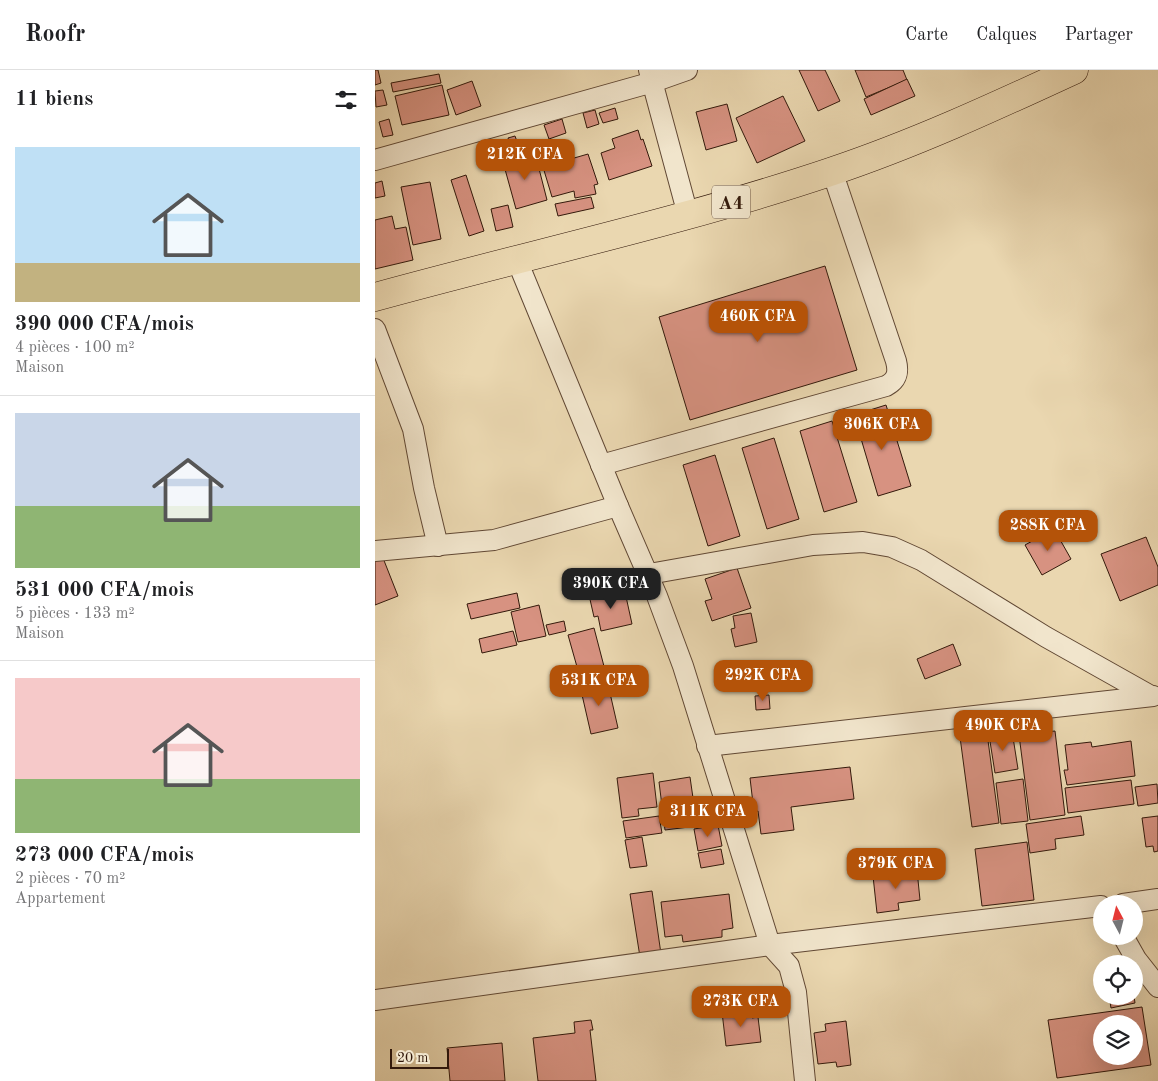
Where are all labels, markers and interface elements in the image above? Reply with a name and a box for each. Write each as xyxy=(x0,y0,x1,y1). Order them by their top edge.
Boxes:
text: Roofr xyxy=(25,23,86,47)
text: Carte xyxy=(905,26,948,44)
text: Calques xyxy=(976,26,1037,44)
text: Partager xyxy=(1065,26,1133,44)
icon: filters xyxy=(332,86,360,114)
text: 11 biens xyxy=(15,89,93,110)
pin: 212K CFA xyxy=(473,138,577,181)
text: 212K CFA xyxy=(487,147,563,163)
icon: home xyxy=(143,180,233,270)
road number: A4 xyxy=(712,185,750,218)
pin: 460K CFA xyxy=(706,300,810,343)
text: 460K CFA xyxy=(720,309,796,325)
text: 390 000 CFA/mois xyxy=(15,314,194,335)
text: 4 pièces · 100 m² xyxy=(15,340,135,356)
text: Maison xyxy=(15,360,64,376)
pin: 306K CFA xyxy=(830,408,934,451)
text: 306K CFA xyxy=(844,417,920,433)
icon: home xyxy=(143,445,233,535)
pin: 288K CFA xyxy=(996,510,1100,552)
text: 288K CFA xyxy=(1010,518,1086,534)
pin: 390K CFA xyxy=(559,568,663,610)
text: 390K CFA xyxy=(573,576,649,592)
text: 531 000 CFA/mois xyxy=(15,580,194,601)
text: 5 pièces · 133 m² xyxy=(15,606,135,622)
text: Maison xyxy=(15,626,64,642)
pin: 292K CFA xyxy=(711,660,815,702)
pin: 531K CFA xyxy=(547,664,651,707)
text: 292K CFA xyxy=(725,668,801,684)
text: 531K CFA xyxy=(561,673,637,689)
icon: home xyxy=(143,710,233,800)
pin: 490K CFA xyxy=(951,710,1055,752)
text: 490K CFA xyxy=(965,718,1041,734)
pin: 311K CFA xyxy=(656,796,760,838)
text: 311K CFA xyxy=(670,804,746,820)
text: 273 000 CFA/mois xyxy=(15,845,194,866)
pin: 379K CFA xyxy=(844,848,948,890)
text: 379K CFA xyxy=(858,856,934,872)
text: 2 pièces · 70 m² xyxy=(15,871,125,887)
text: Appartement xyxy=(15,891,106,907)
north arrow xyxy=(1093,895,1143,945)
map controls xyxy=(1093,895,1143,1065)
button: locate xyxy=(1093,955,1143,1005)
pin: 273K CFA xyxy=(689,986,793,1028)
text: 273K CFA xyxy=(703,994,779,1010)
button: layers xyxy=(1093,1015,1143,1065)
scale bar xyxy=(390,1046,449,1069)
text: 20 m xyxy=(397,1051,428,1065)

